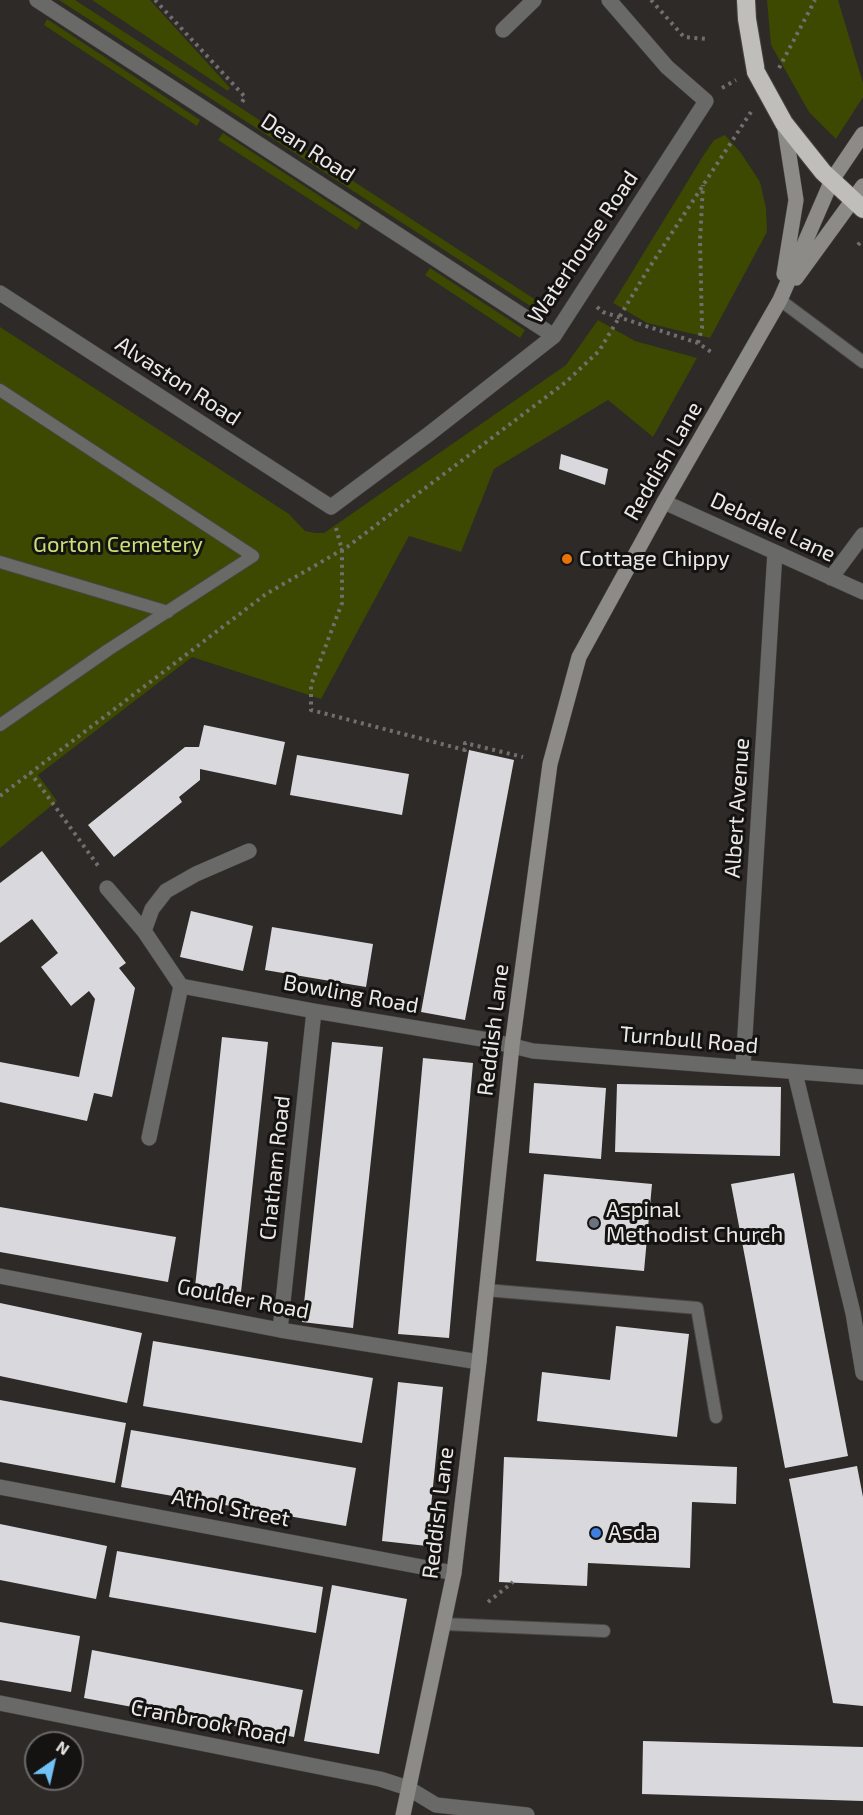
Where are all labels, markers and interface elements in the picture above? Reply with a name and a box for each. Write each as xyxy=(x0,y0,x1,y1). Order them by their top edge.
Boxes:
street label: Dean Road xyxy=(256,108,360,188)
street label: Waterhouse Road xyxy=(522,166,644,328)
street label: Alvaston Road xyxy=(111,331,245,431)
street label: Reddish Lane xyxy=(618,397,708,525)
street label: Debdale Lane xyxy=(706,487,840,567)
park label: Gorton Cemetery xyxy=(33,532,203,558)
place label: Cottage Chippy xyxy=(579,546,730,572)
marker: Cottage Chippy xyxy=(560,552,574,566)
street label: Albert Avenue xyxy=(719,737,755,879)
street label: Reddish Lane xyxy=(472,962,514,1098)
street label: Bowling Road xyxy=(281,969,421,1019)
street label: Turnbull Road xyxy=(619,1021,759,1059)
street label: Chatham Road xyxy=(254,1094,296,1242)
place label: Aspinal Methodist Church xyxy=(606,1197,783,1248)
marker: Aspinal Methodist Church xyxy=(587,1216,601,1230)
street label: Goulder Road xyxy=(175,1273,311,1325)
street label: Reddish Lane xyxy=(417,1445,459,1581)
street label: Athol Street xyxy=(170,1484,292,1532)
place label: Asda xyxy=(608,1520,658,1546)
marker: Asda xyxy=(589,1526,603,1540)
street label: Cranbrook Road xyxy=(128,1694,290,1750)
north arrow xyxy=(24,1731,84,1791)
text: N xyxy=(53,1736,73,1758)

